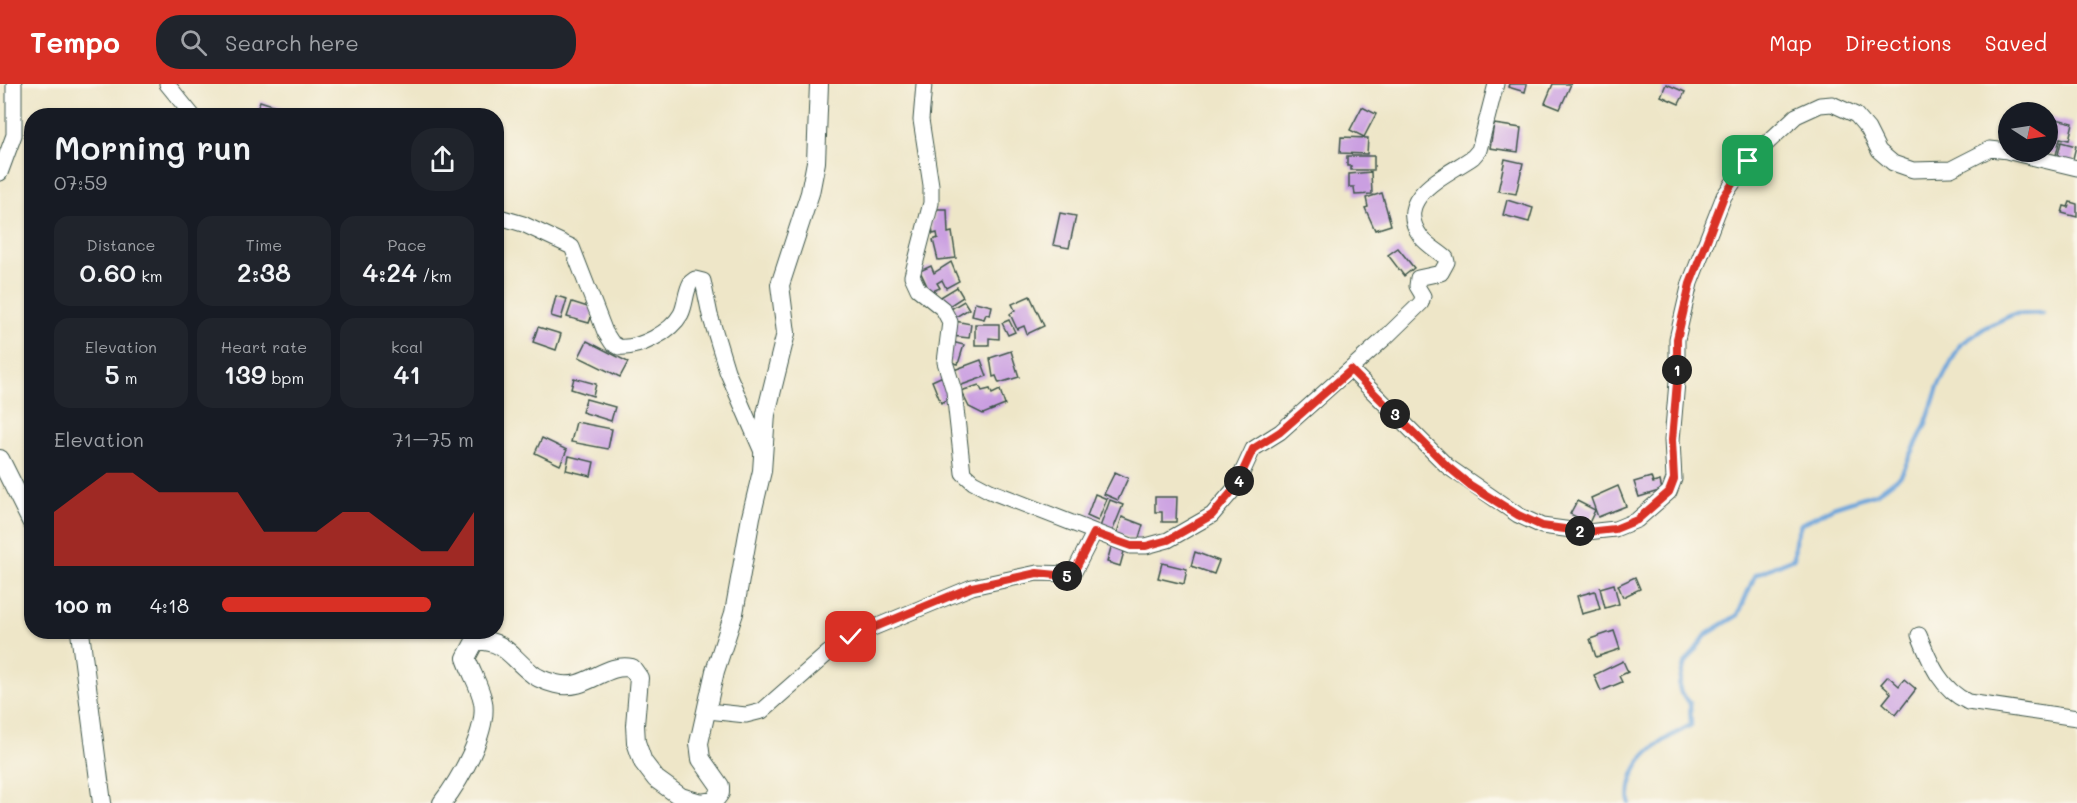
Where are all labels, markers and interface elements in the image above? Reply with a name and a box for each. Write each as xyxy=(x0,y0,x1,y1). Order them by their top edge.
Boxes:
search box xyxy=(156,15,576,69)
text: Tempo xyxy=(30,24,120,60)
icon: search xyxy=(177,26,210,59)
text: Search here xyxy=(225,28,359,57)
text: Map xyxy=(1769,29,1812,56)
text: Directions xyxy=(1845,29,1952,56)
text: Saved xyxy=(1985,29,2047,56)
north arrow xyxy=(1998,102,2058,162)
map controls xyxy=(1998,102,2058,162)
text: Morning run xyxy=(54,125,251,168)
button: share xyxy=(411,128,474,191)
pin xyxy=(1722,135,1773,186)
icon: arrive xyxy=(1731,144,1764,177)
text: 07:59 xyxy=(54,169,107,195)
text: Distance xyxy=(87,234,155,255)
text: Time xyxy=(246,234,282,255)
text: Pace xyxy=(387,234,427,255)
text: 0.60 xyxy=(80,255,136,289)
text: 2:38 xyxy=(237,255,291,289)
text: 4:24 xyxy=(362,255,417,289)
text: km xyxy=(136,265,162,286)
text: /km xyxy=(417,265,452,286)
text: Elevation xyxy=(85,336,157,357)
text: Heart rate xyxy=(221,336,307,357)
text: kcal xyxy=(391,336,423,357)
pin: 1 xyxy=(1662,355,1692,385)
text: 5 xyxy=(104,357,120,391)
text: 139 xyxy=(224,357,266,391)
text: 41 xyxy=(393,357,421,391)
text: 1 xyxy=(1673,359,1681,380)
text: m xyxy=(120,367,138,388)
text: bpm xyxy=(266,367,304,388)
pin: 3 xyxy=(1380,399,1410,429)
text: 3 xyxy=(1390,403,1400,424)
text: Elevation xyxy=(54,426,144,452)
text: 71–75 m xyxy=(392,426,474,452)
pin: 4 xyxy=(1224,466,1254,496)
text: 4 xyxy=(1234,470,1244,491)
pin: 2 xyxy=(1565,516,1595,546)
text: 2 xyxy=(1576,520,1584,541)
pin: 5 xyxy=(1052,561,1082,591)
text: 5 xyxy=(1062,565,1072,586)
text: 100 m xyxy=(54,592,112,618)
text: 4:18 xyxy=(150,592,189,618)
pin xyxy=(825,611,876,662)
icon: check xyxy=(834,620,867,653)

